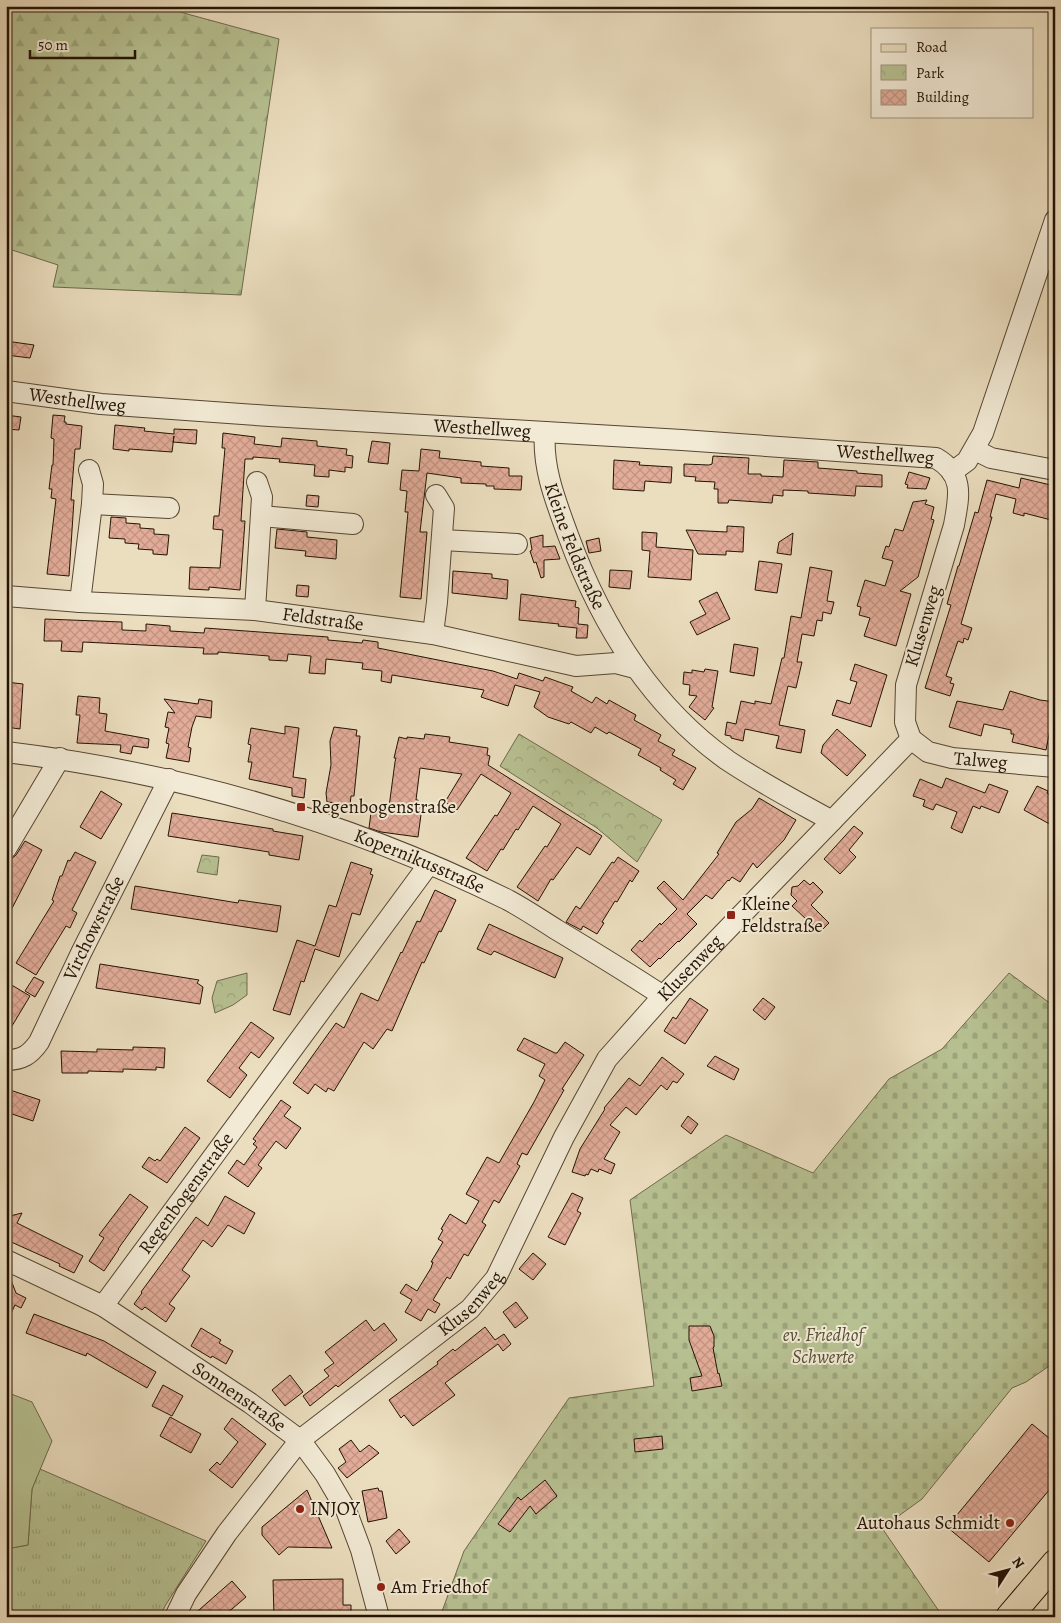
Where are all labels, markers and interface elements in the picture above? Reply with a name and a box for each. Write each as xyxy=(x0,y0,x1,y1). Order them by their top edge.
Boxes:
scale bar xyxy=(30,28,135,60)
legend xyxy=(871,28,1034,118)
text: 50 m xyxy=(38,35,68,55)
text: Road xyxy=(916,37,948,57)
text: Park xyxy=(916,63,945,83)
text: Building xyxy=(916,87,969,107)
street label: Westhellweg xyxy=(26,381,127,419)
street label: Westhellweg xyxy=(432,412,532,444)
street label: Westhellweg xyxy=(835,438,936,471)
street label: Kleine Feldstraße xyxy=(538,479,612,614)
street label: Klusenweg xyxy=(898,582,948,670)
street label: Feldstraße xyxy=(281,601,365,638)
street label: Talweg xyxy=(953,745,1009,776)
place label: Regenbogenstraße xyxy=(311,794,456,820)
marker: Regenbogenstraße xyxy=(295,801,307,813)
street label: Kopernikusstraße xyxy=(350,822,489,900)
street label: Virchowstraße xyxy=(57,871,131,985)
place label: Kleine Feldstraße xyxy=(741,891,823,939)
marker: Kleine Feldstraße xyxy=(725,909,737,921)
street label: Klusenweg xyxy=(651,928,729,1007)
street label: Regenbogenstraße xyxy=(133,1127,240,1259)
street label: Klusenweg xyxy=(432,1267,510,1342)
park label: ev. Friedhof Schwerte xyxy=(783,1322,867,1370)
street label: Sonnenstraße xyxy=(187,1355,291,1438)
place label: INJOY xyxy=(310,1496,361,1522)
marker: INJOY xyxy=(294,1503,306,1515)
place label: Autohaus Schmidt xyxy=(856,1510,1000,1536)
marker: Autohaus Schmidt xyxy=(1004,1517,1016,1529)
north arrow xyxy=(984,1546,1034,1596)
text: N xyxy=(1007,1553,1029,1572)
place label: Am Friedhof xyxy=(390,1574,491,1600)
marker: Am Friedhof xyxy=(375,1581,387,1593)

